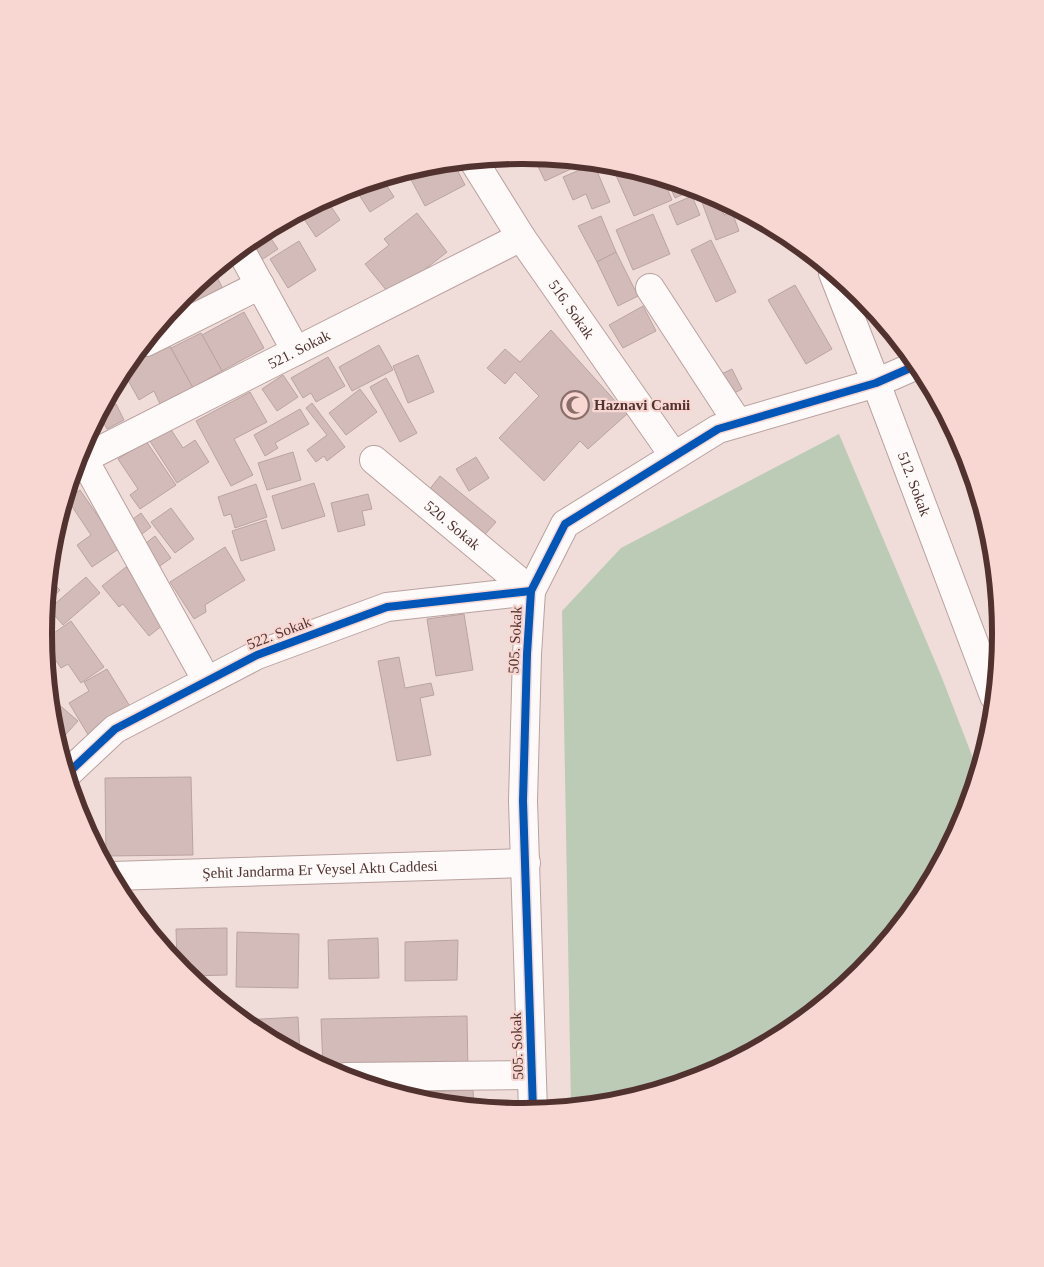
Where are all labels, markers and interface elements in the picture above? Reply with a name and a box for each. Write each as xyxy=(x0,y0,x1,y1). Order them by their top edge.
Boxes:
street label: 516. Sokak xyxy=(546,277,598,342)
street label: 521. Sokak xyxy=(265,327,333,372)
mosque icon: Haznavi Camii xyxy=(560,390,590,420)
place label: Haznavi Camii xyxy=(594,397,690,413)
street label: 512. Sokak xyxy=(895,450,934,519)
street label: 520. Sokak xyxy=(421,498,484,553)
street label: 505. Sokak xyxy=(505,605,525,674)
street label: 522. Sokak xyxy=(245,613,314,653)
street label: Şehit Jandarma Er Veysel Aktı Caddesi xyxy=(202,858,438,881)
street label: 505. Sokak xyxy=(508,1011,526,1080)

